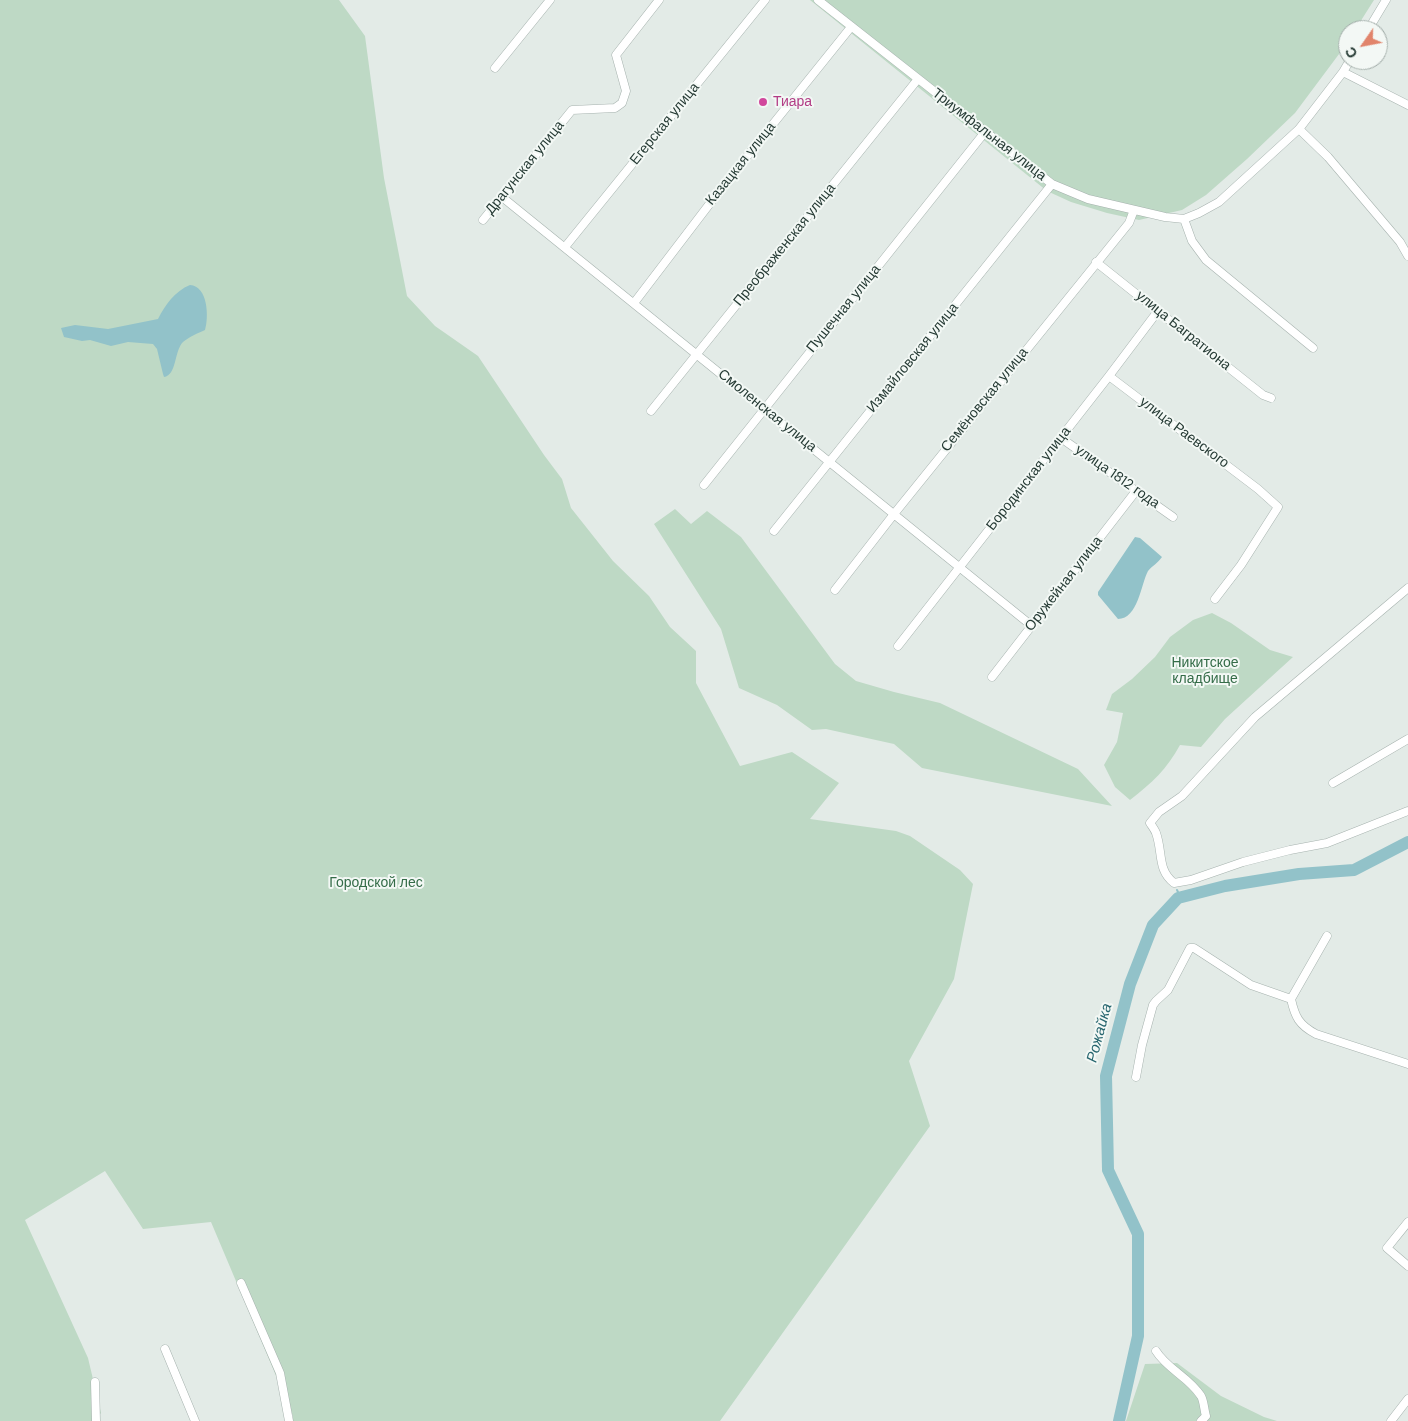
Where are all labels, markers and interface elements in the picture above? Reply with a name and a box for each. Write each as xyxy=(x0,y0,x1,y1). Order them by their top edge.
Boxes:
north arrow xyxy=(1338,20,1388,70)
text: С xyxy=(1341,43,1362,62)
street label: Егерская улица xyxy=(627,80,703,168)
street label: Триумфальная улица xyxy=(929,85,1049,185)
place label: Тиара xyxy=(773,94,812,110)
marker: Тиара xyxy=(757,96,769,108)
street label: Драгунская улица xyxy=(482,118,568,218)
street label: Казацкая улица xyxy=(702,119,780,209)
street label: Преображенская улица xyxy=(730,180,840,310)
street label: Пушечная улица xyxy=(803,262,885,356)
street label: улица Багратиона xyxy=(1132,288,1234,374)
street label: Измайловская улица xyxy=(864,300,962,416)
street label: Семёновская улица xyxy=(938,345,1032,455)
street label: Смоленская улица xyxy=(714,366,820,456)
street label: улица Раевского xyxy=(1136,394,1232,472)
street label: Бородинская улица xyxy=(983,424,1075,534)
street label: улица 1812 года xyxy=(1072,442,1162,512)
street label: Оружейная улица xyxy=(1022,533,1106,635)
park label: Никитское кладбище xyxy=(1172,655,1238,688)
park label: Городской лес xyxy=(329,875,423,891)
water label: Рожайка xyxy=(1084,1002,1116,1064)

